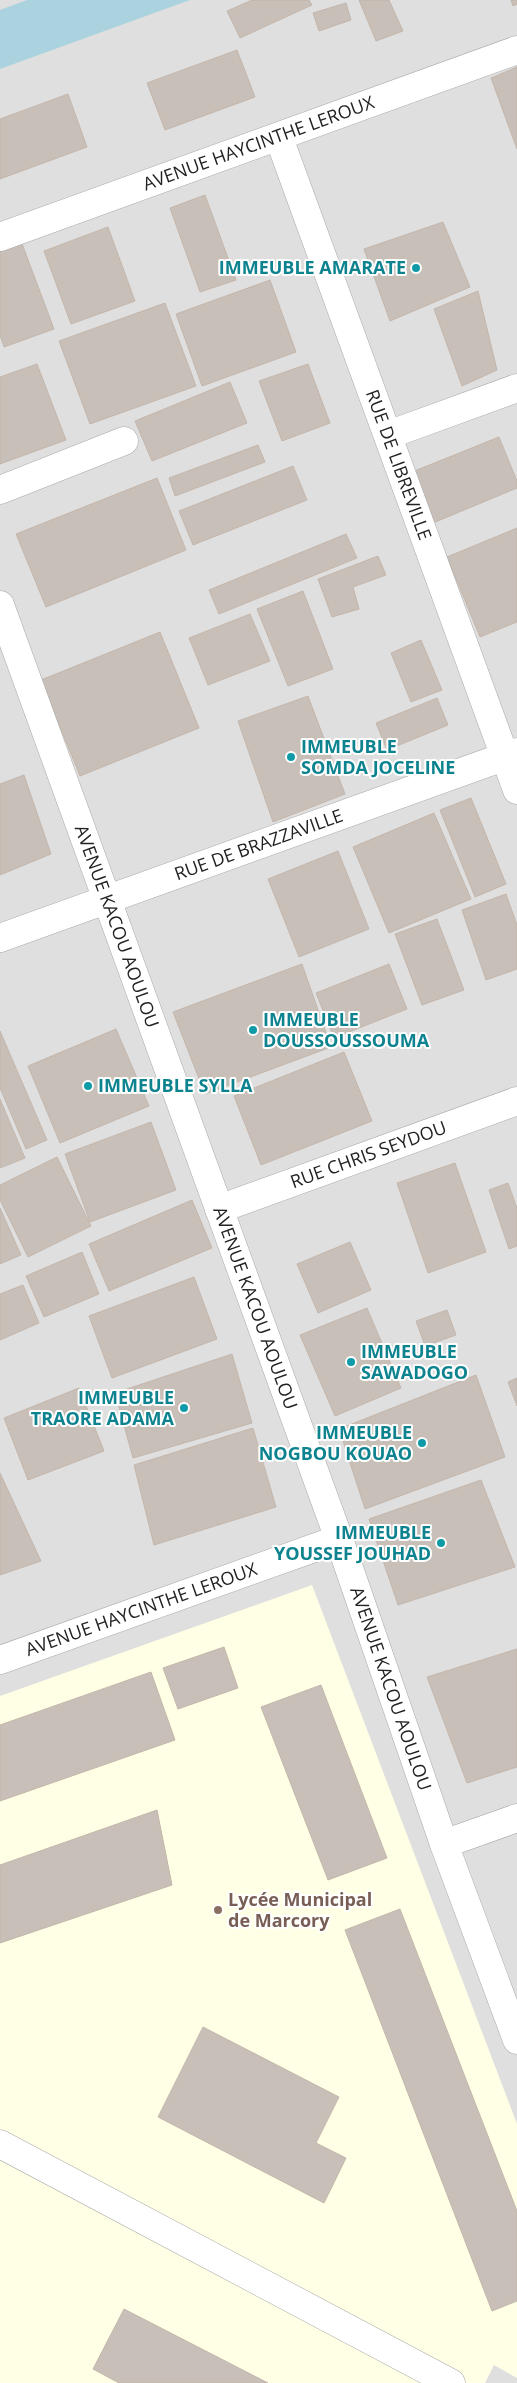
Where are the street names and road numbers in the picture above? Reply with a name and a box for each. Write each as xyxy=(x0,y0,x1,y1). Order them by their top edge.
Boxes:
street label: AVENUE HAYCINTHE LEROUX xyxy=(139,90,378,195)
street label: RUE DE LIBREVILLE xyxy=(361,386,438,543)
street label: RUE DE BRAZZAVILLE xyxy=(171,803,346,885)
street label: AVENUE KACOU AOULOU xyxy=(70,821,165,1031)
street label: RUE CHRIS SEYDOU xyxy=(287,1115,450,1193)
street label: AVENUE KACOU AOULOU xyxy=(208,1203,304,1413)
street label: AVENUE HAYCINTHE LEROUX xyxy=(22,1556,261,1661)
street label: AVENUE KACOU AOULOU xyxy=(345,1583,438,1794)

